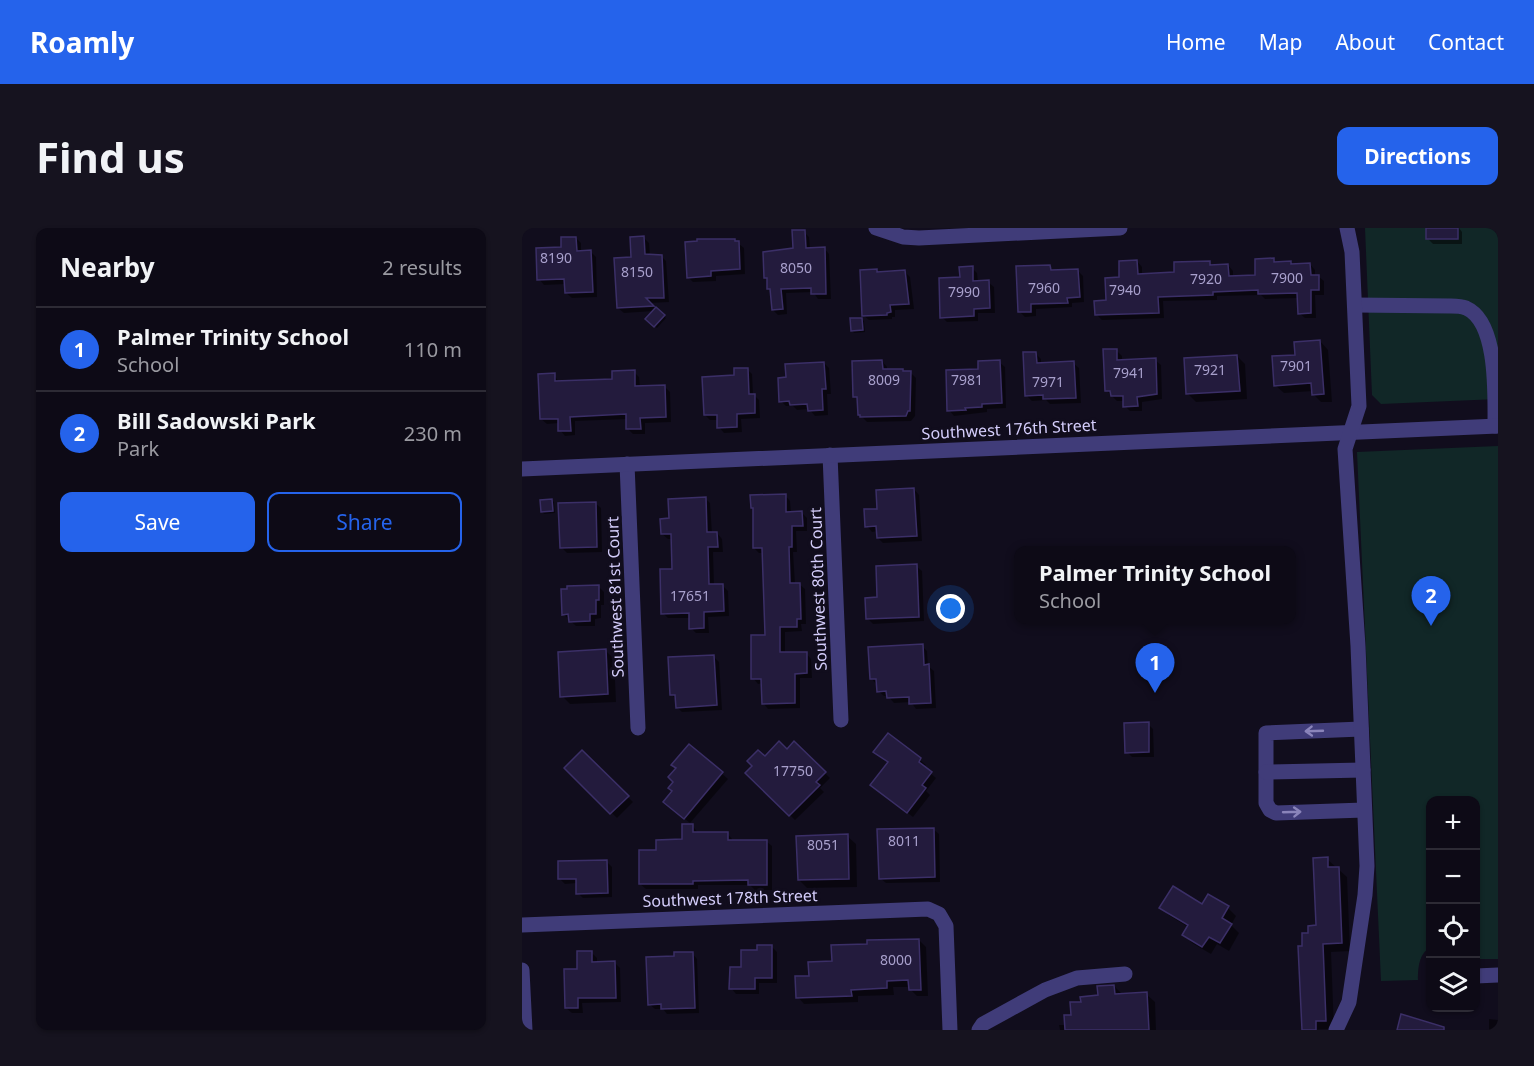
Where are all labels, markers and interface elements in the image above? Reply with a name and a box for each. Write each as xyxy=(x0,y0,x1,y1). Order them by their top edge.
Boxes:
text: Roamly xyxy=(30,23,134,61)
text: Home xyxy=(1166,28,1226,56)
text: Map xyxy=(1259,28,1302,56)
text: About xyxy=(1335,28,1395,56)
text: Contact xyxy=(1428,28,1504,56)
button: Directions xyxy=(1337,127,1498,185)
text: Find us xyxy=(36,128,185,185)
house number: 8190 xyxy=(540,248,572,267)
text: Nearby xyxy=(60,249,155,285)
text: 2 results xyxy=(382,254,462,281)
house number: 8050 xyxy=(780,258,812,277)
house number: 8150 xyxy=(621,262,653,281)
house number: 7900 xyxy=(1271,268,1303,287)
house number: 7920 xyxy=(1190,269,1222,288)
house number: 7960 xyxy=(1028,278,1060,297)
house number: 7940 xyxy=(1109,280,1141,299)
house number: 7990 xyxy=(948,282,980,301)
text: Palmer Trinity School xyxy=(117,321,349,351)
text: 1 xyxy=(74,336,85,363)
text: 110 m xyxy=(404,336,462,363)
text: School xyxy=(117,351,179,378)
house number: 7901 xyxy=(1280,356,1312,375)
house number: 7921 xyxy=(1194,360,1226,379)
house number: 7941 xyxy=(1113,363,1145,382)
house number: 8009 xyxy=(868,370,900,389)
house number: 7981 xyxy=(951,370,983,389)
house number: 7971 xyxy=(1032,372,1064,391)
text: Bill Sadowski Park xyxy=(117,405,316,435)
street label: Southwest 176th Street xyxy=(921,413,1097,445)
text: 2 xyxy=(74,420,85,447)
text: 230 m xyxy=(404,420,462,447)
text: Park xyxy=(117,435,159,462)
button: Save xyxy=(60,492,255,552)
button: Share xyxy=(267,492,462,552)
street label: Southwest 80th Court xyxy=(804,507,832,671)
street label: Southwest 81st Court xyxy=(601,516,629,678)
popup xyxy=(1014,546,1296,624)
text: Palmer Trinity School xyxy=(1039,557,1271,587)
pin: 2 xyxy=(1412,576,1450,626)
house number: 17651 xyxy=(670,586,710,605)
text: School xyxy=(1039,587,1101,614)
your location xyxy=(936,594,965,623)
pin: 1 xyxy=(1136,644,1174,693)
one-way arrow xyxy=(1304,725,1324,737)
house number: 17750 xyxy=(773,761,813,780)
map controls xyxy=(1426,796,1480,1012)
button: + xyxy=(1426,796,1480,850)
one-way arrow xyxy=(1281,807,1301,818)
house number: 8011 xyxy=(888,831,920,850)
house number: 8051 xyxy=(807,835,839,854)
button: − xyxy=(1426,850,1480,904)
street label: Southwest 178th Street xyxy=(642,884,818,912)
button: locate xyxy=(1426,904,1480,958)
house number: 8000 xyxy=(880,950,912,969)
button: layers xyxy=(1426,958,1480,1012)

